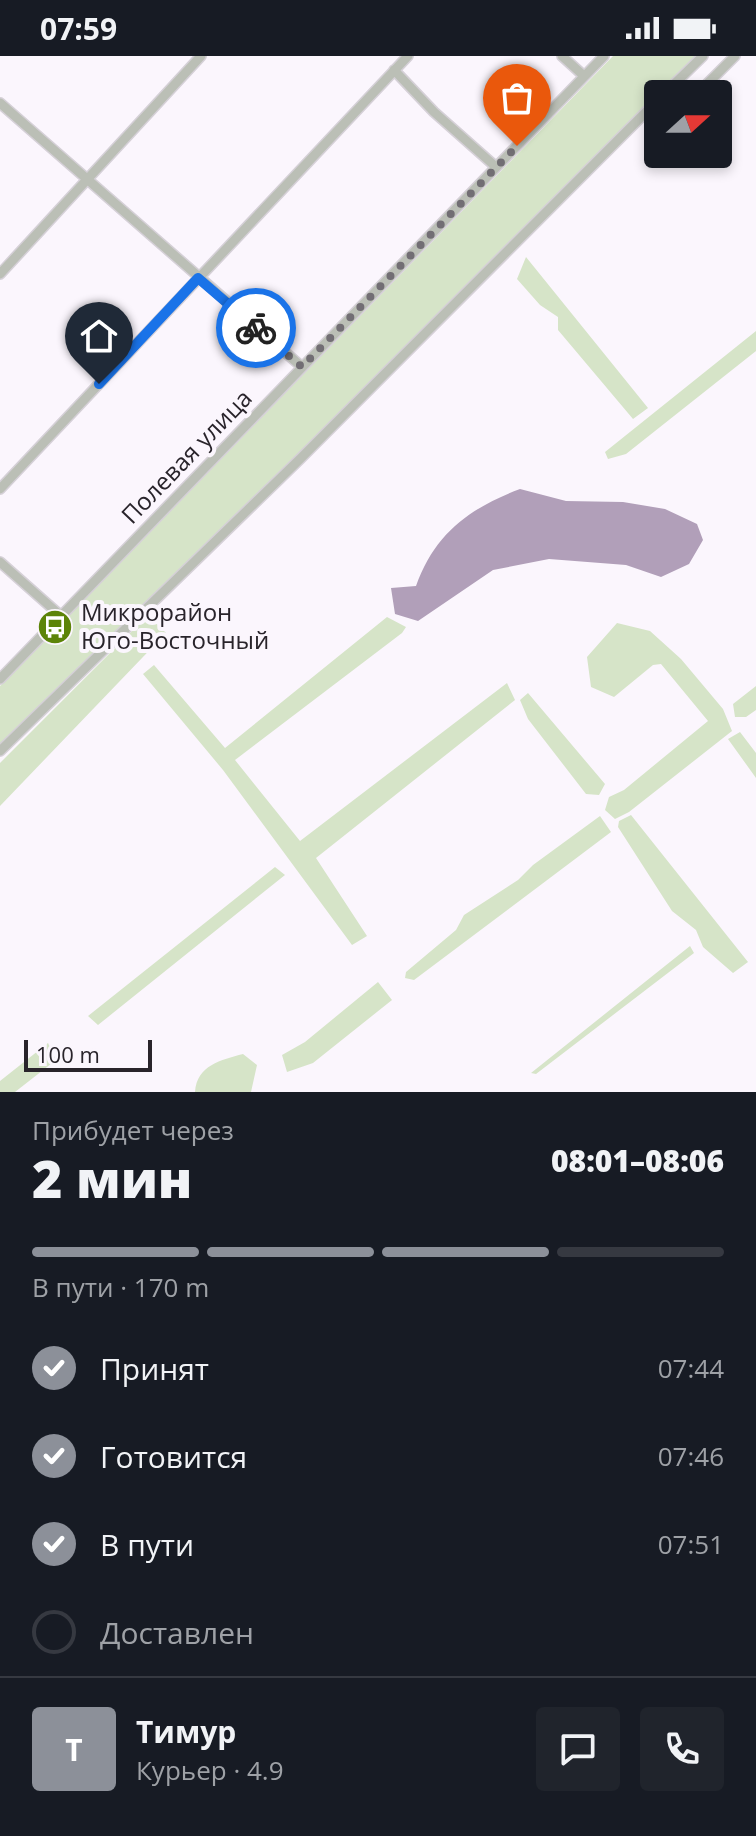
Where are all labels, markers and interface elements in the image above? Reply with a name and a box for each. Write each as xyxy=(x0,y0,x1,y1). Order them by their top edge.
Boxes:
text: 07:59 xyxy=(40,8,117,49)
pin xyxy=(483,64,551,146)
icon: bag xyxy=(495,76,539,120)
north arrow xyxy=(644,80,732,168)
map controls xyxy=(644,80,732,168)
courier xyxy=(216,288,296,368)
pin xyxy=(65,302,133,384)
icon: bike xyxy=(234,306,278,350)
icon: home xyxy=(77,314,121,358)
street label: Полевая улица xyxy=(113,382,259,530)
place label: Микрорайон Юго-Восточный xyxy=(81,595,269,656)
bus stop icon: Микрорайон Юго-Восточный xyxy=(36,608,74,646)
scale bar xyxy=(24,1036,152,1072)
text: 100 m xyxy=(36,1039,100,1069)
text: Прибудет через xyxy=(32,1112,234,1148)
text: 08:01–08:06 xyxy=(551,1140,724,1181)
text: 2 мин xyxy=(32,1142,192,1213)
text: В пути · 170 m xyxy=(32,1269,209,1305)
icon: check xyxy=(32,1346,76,1390)
text: Принят xyxy=(100,1348,209,1389)
text: 07:44 xyxy=(658,1350,724,1386)
icon: check xyxy=(32,1434,76,1478)
text: Готовится xyxy=(100,1436,247,1477)
text: 07:46 xyxy=(658,1438,724,1474)
icon: check xyxy=(32,1522,76,1566)
text: В пути xyxy=(100,1524,194,1565)
text: 07:51 xyxy=(658,1526,724,1562)
text: Доставлен xyxy=(100,1612,254,1653)
button: chat xyxy=(536,1707,620,1791)
button: phone xyxy=(640,1707,724,1791)
text: Тимур xyxy=(136,1711,236,1752)
text: Т xyxy=(65,1729,83,1770)
text: Курьер · 4.9 xyxy=(136,1752,284,1788)

